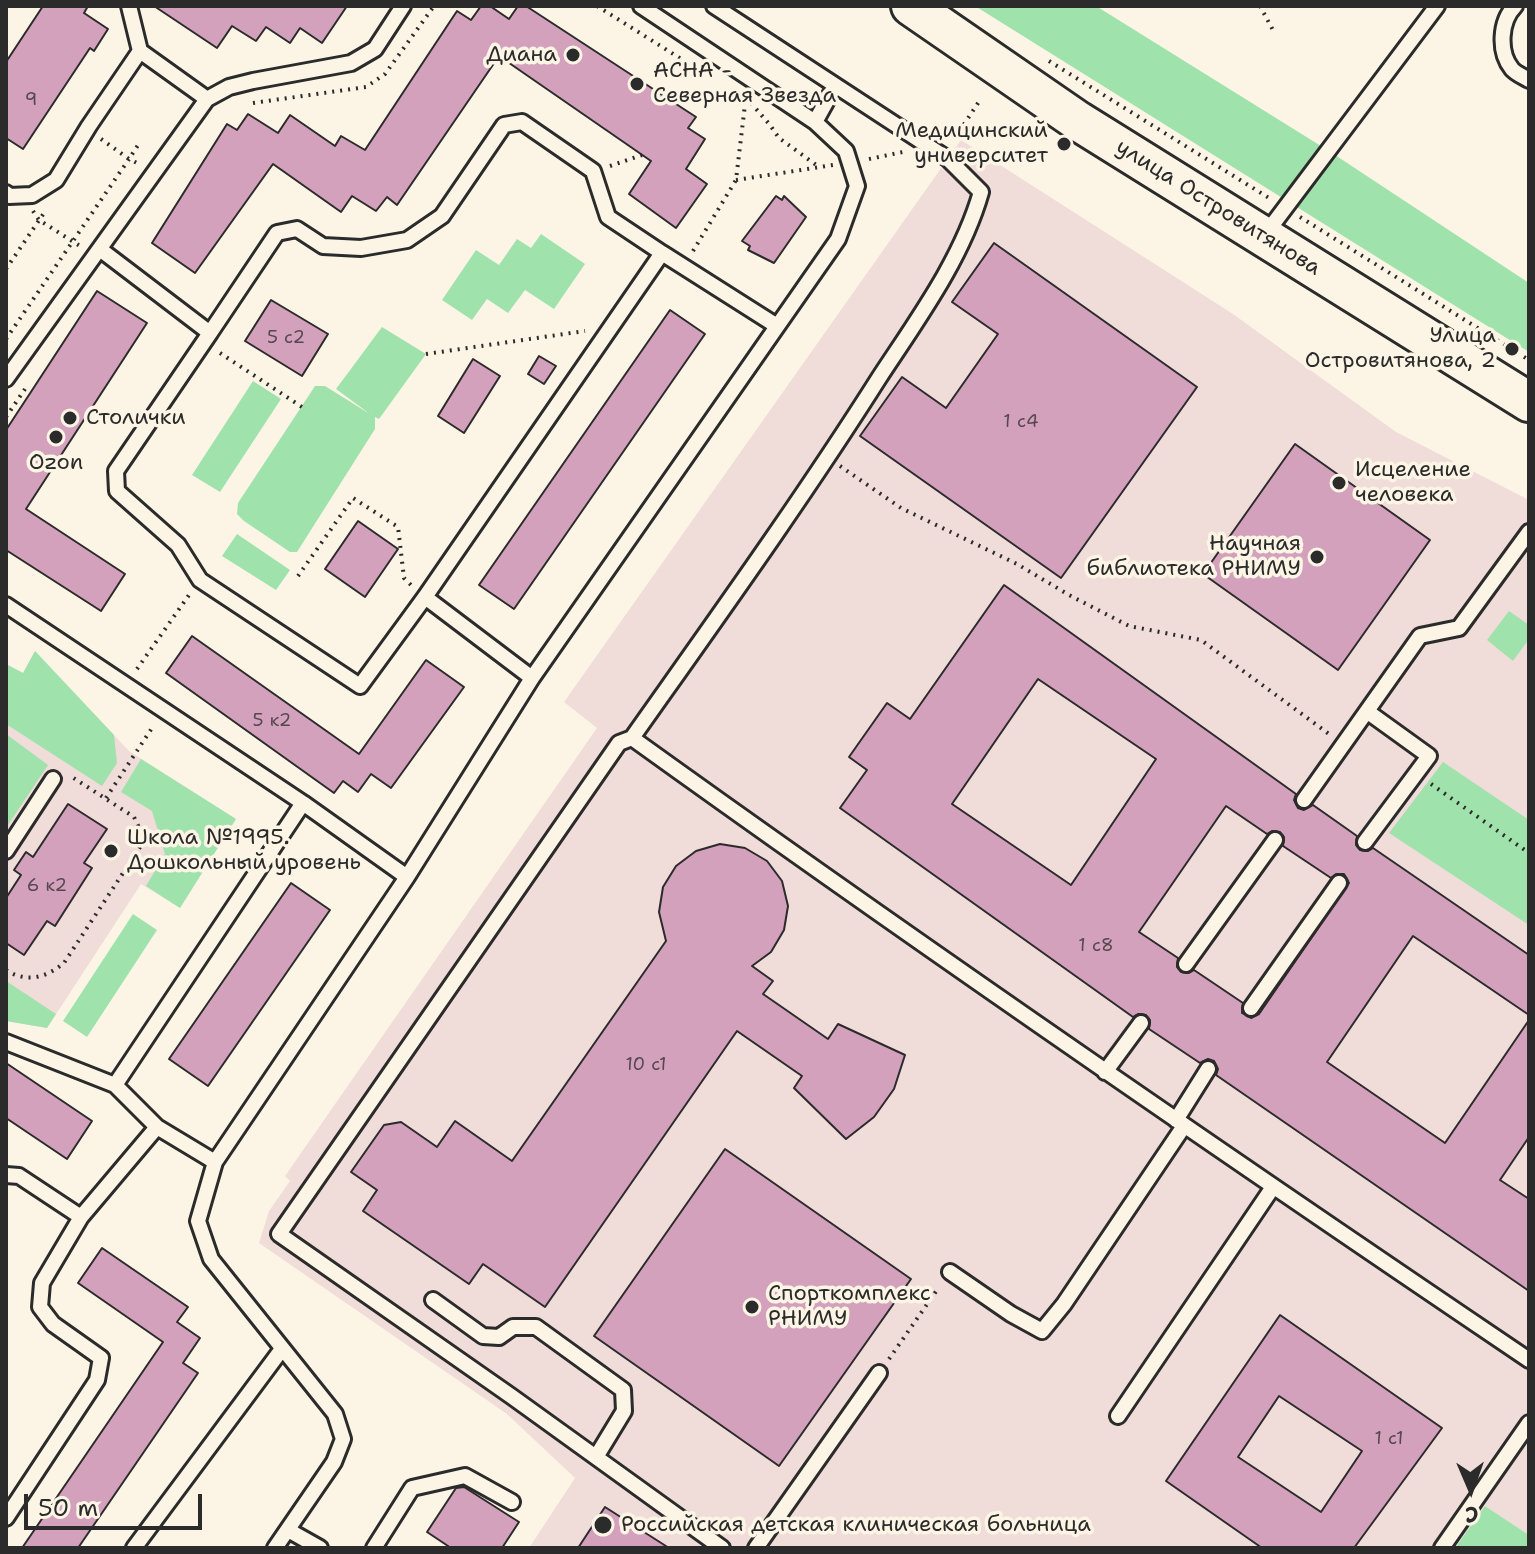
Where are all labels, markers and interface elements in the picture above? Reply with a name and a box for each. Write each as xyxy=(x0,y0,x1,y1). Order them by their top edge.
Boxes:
place label: Диана xyxy=(486,42,557,68)
marker: Диана xyxy=(564,46,582,64)
place label: АСНА - Северная Звезда xyxy=(653,58,836,110)
marker: АСНА - Северная Звезда xyxy=(628,75,646,93)
house number: 9 xyxy=(25,89,37,111)
place label: Медицинский университет xyxy=(895,118,1048,170)
street label: улица Островитянова xyxy=(1111,134,1325,282)
marker: Медицинский университет xyxy=(1055,135,1073,153)
place label: Улица Островитянова, 2 xyxy=(1305,323,1496,374)
house number: 5 с2 xyxy=(267,327,305,349)
marker: Улица Островитянова, 2 xyxy=(1503,340,1521,358)
place label: Столички xyxy=(86,405,186,431)
marker: Столички xyxy=(61,409,79,427)
house number: 1 с4 xyxy=(1003,411,1039,433)
marker: Ozon xyxy=(47,428,65,446)
place label: Ozon xyxy=(29,450,83,476)
place label: Исцеление человека xyxy=(1355,457,1471,508)
marker: Исцеление человека xyxy=(1330,474,1348,492)
place label: Научная библиотека РНИМУ xyxy=(1087,531,1301,582)
marker: Научная библиотека РНИМУ xyxy=(1308,548,1326,566)
house number: 5 к2 xyxy=(253,710,291,732)
place label: Школа №1995. Дошкольный уровень xyxy=(127,825,361,876)
marker: Школа №1995. Дошкольный уровень xyxy=(102,842,120,860)
house number: 6 к2 xyxy=(27,875,67,897)
house number: 1 с8 xyxy=(1078,935,1114,957)
house number: 10 с1 xyxy=(625,1054,667,1076)
place label: Спорткомплекс РНИМУ xyxy=(768,1281,931,1332)
marker: Спорткомплекс РНИМУ xyxy=(743,1298,761,1316)
house number: 1 с1 xyxy=(1374,1428,1404,1450)
north arrow xyxy=(1431,1450,1511,1530)
scale bar xyxy=(28,1478,206,1528)
text: 50 m xyxy=(38,1492,98,1524)
text: С xyxy=(1465,1500,1479,1529)
place label: Российская детская клиническая больница xyxy=(621,1512,1091,1538)
marker: Российская детская клиническая больница xyxy=(592,1514,614,1536)

